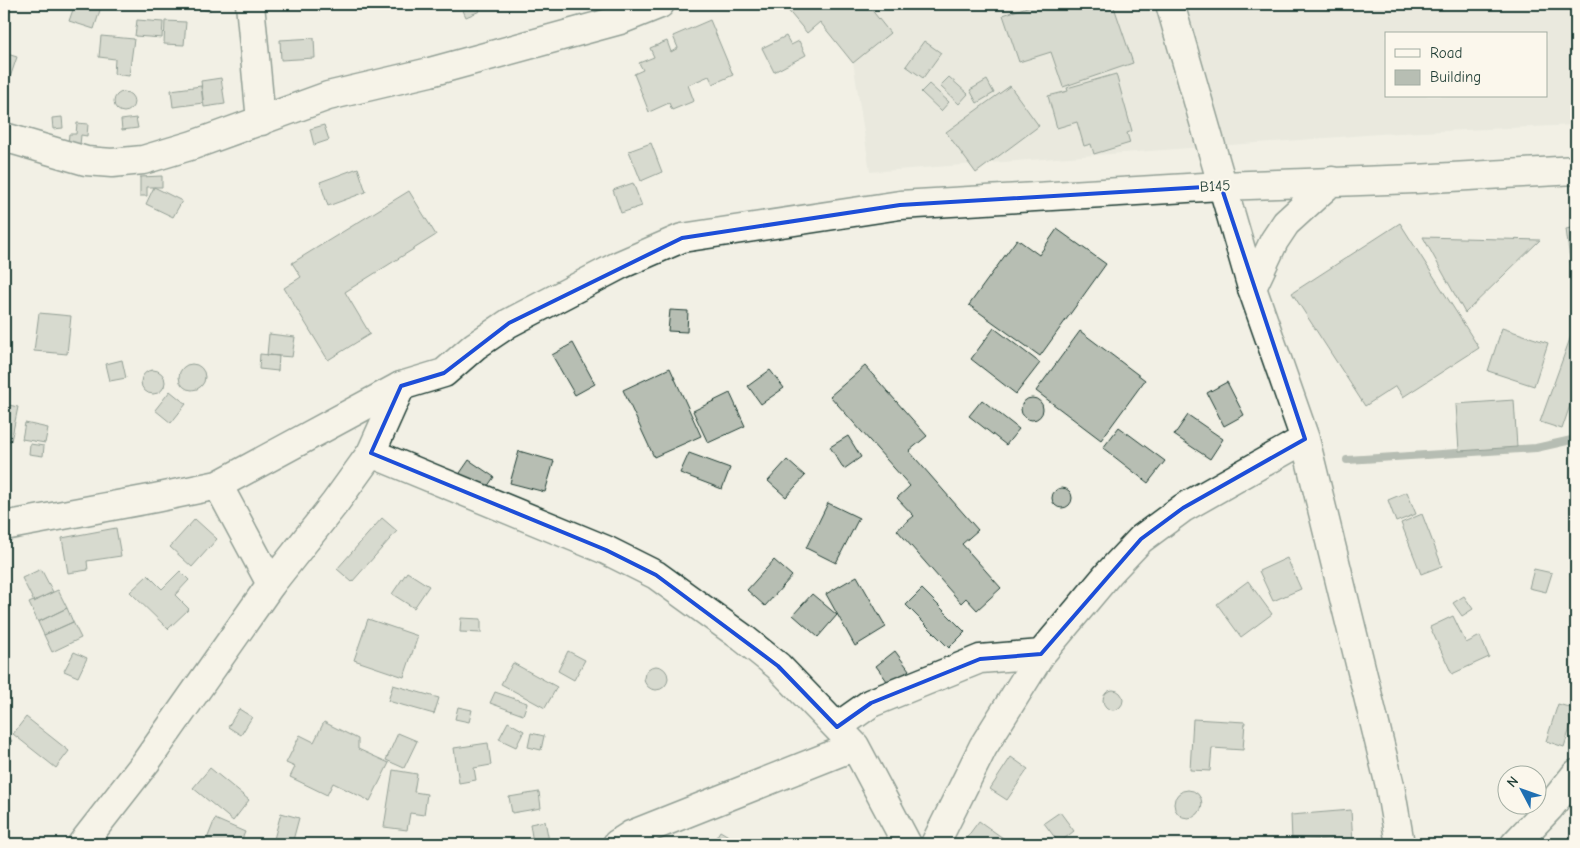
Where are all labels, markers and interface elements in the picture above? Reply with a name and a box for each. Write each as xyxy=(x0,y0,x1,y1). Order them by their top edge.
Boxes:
legend xyxy=(1385,32,1548,98)
text: Road xyxy=(1430,44,1462,62)
text: Building xyxy=(1430,68,1481,86)
street label: B145 xyxy=(1199,176,1231,196)
north arrow xyxy=(1498,766,1548,816)
text: N xyxy=(1503,773,1522,791)

